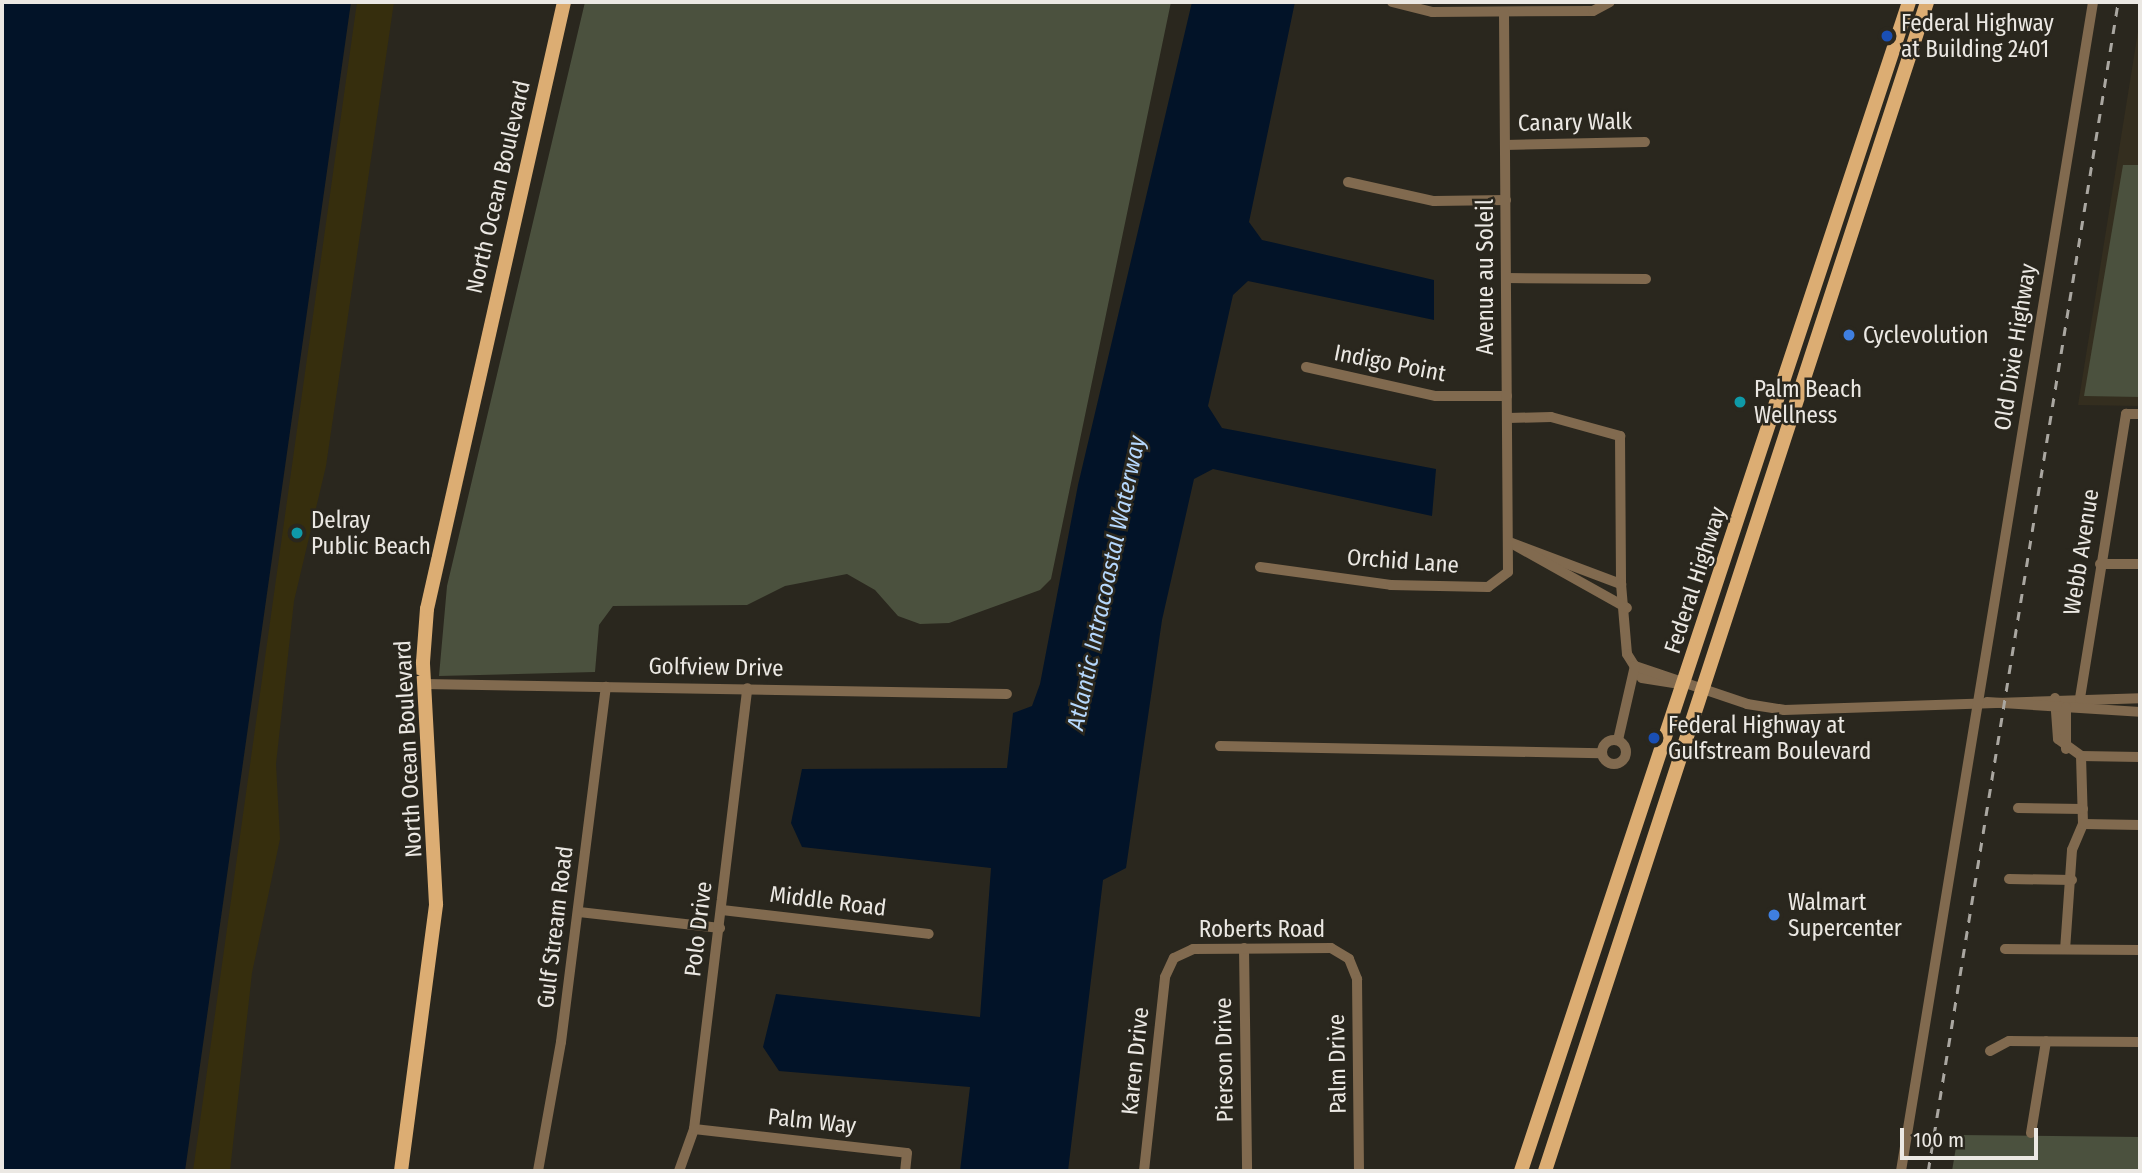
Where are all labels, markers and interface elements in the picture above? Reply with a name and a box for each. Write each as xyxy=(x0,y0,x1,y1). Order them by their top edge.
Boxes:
place label: Federal Highway at Building 2401 xyxy=(1901,9,2054,63)
marker: Federal Highway at Building 2401 xyxy=(1879,28,1895,44)
street label: North Ocean Boulevard xyxy=(460,78,536,296)
street label: Canary Walk xyxy=(1518,107,1632,137)
street label: Avenue au Soleil xyxy=(1471,199,1499,355)
street label: Old Dixie Highway xyxy=(1988,262,2042,432)
place label: Cyclevolution xyxy=(1863,321,1989,349)
marker: Cyclevolution xyxy=(1841,327,1857,343)
street label: Indigo Point xyxy=(1332,339,1448,387)
place label: Palm Beach Wellness xyxy=(1754,375,1862,429)
marker: Palm Beach Wellness xyxy=(1732,394,1748,410)
water label: Atlantic Intracoastal Waterway xyxy=(1062,433,1152,733)
street label: Webb Avenue xyxy=(2057,487,2105,617)
street label: Federal Highway xyxy=(1658,503,1732,657)
place label: Delray Public Beach xyxy=(311,506,431,560)
marker: Delray Public Beach xyxy=(289,525,305,541)
street label: Orchid Lane xyxy=(1346,543,1460,579)
street label: North Ocean Boulevard xyxy=(389,640,427,858)
street label: Golfview Drive xyxy=(648,652,784,682)
place label: Federal Highway at Gulfstream Boulevard xyxy=(1668,711,1871,765)
marker: Federal Highway at Gulfstream Boulevard xyxy=(1646,730,1662,746)
street label: Gulf Stream Road xyxy=(531,844,579,1010)
street label: Polo Drive xyxy=(678,880,718,978)
street label: Middle Road xyxy=(768,880,888,922)
place label: Walmart Supercenter xyxy=(1788,888,1902,942)
marker: Walmart Supercenter xyxy=(1766,907,1782,923)
street label: Roberts Road xyxy=(1199,915,1325,943)
street label: Pierson Drive xyxy=(1209,997,1239,1123)
street label: Karen Drive xyxy=(1116,1006,1154,1116)
street label: Palm Drive xyxy=(1322,1014,1352,1114)
street label: Palm Way xyxy=(766,1103,858,1139)
scale bar xyxy=(1904,1114,2042,1158)
text: 100 m xyxy=(1913,1127,1964,1153)

